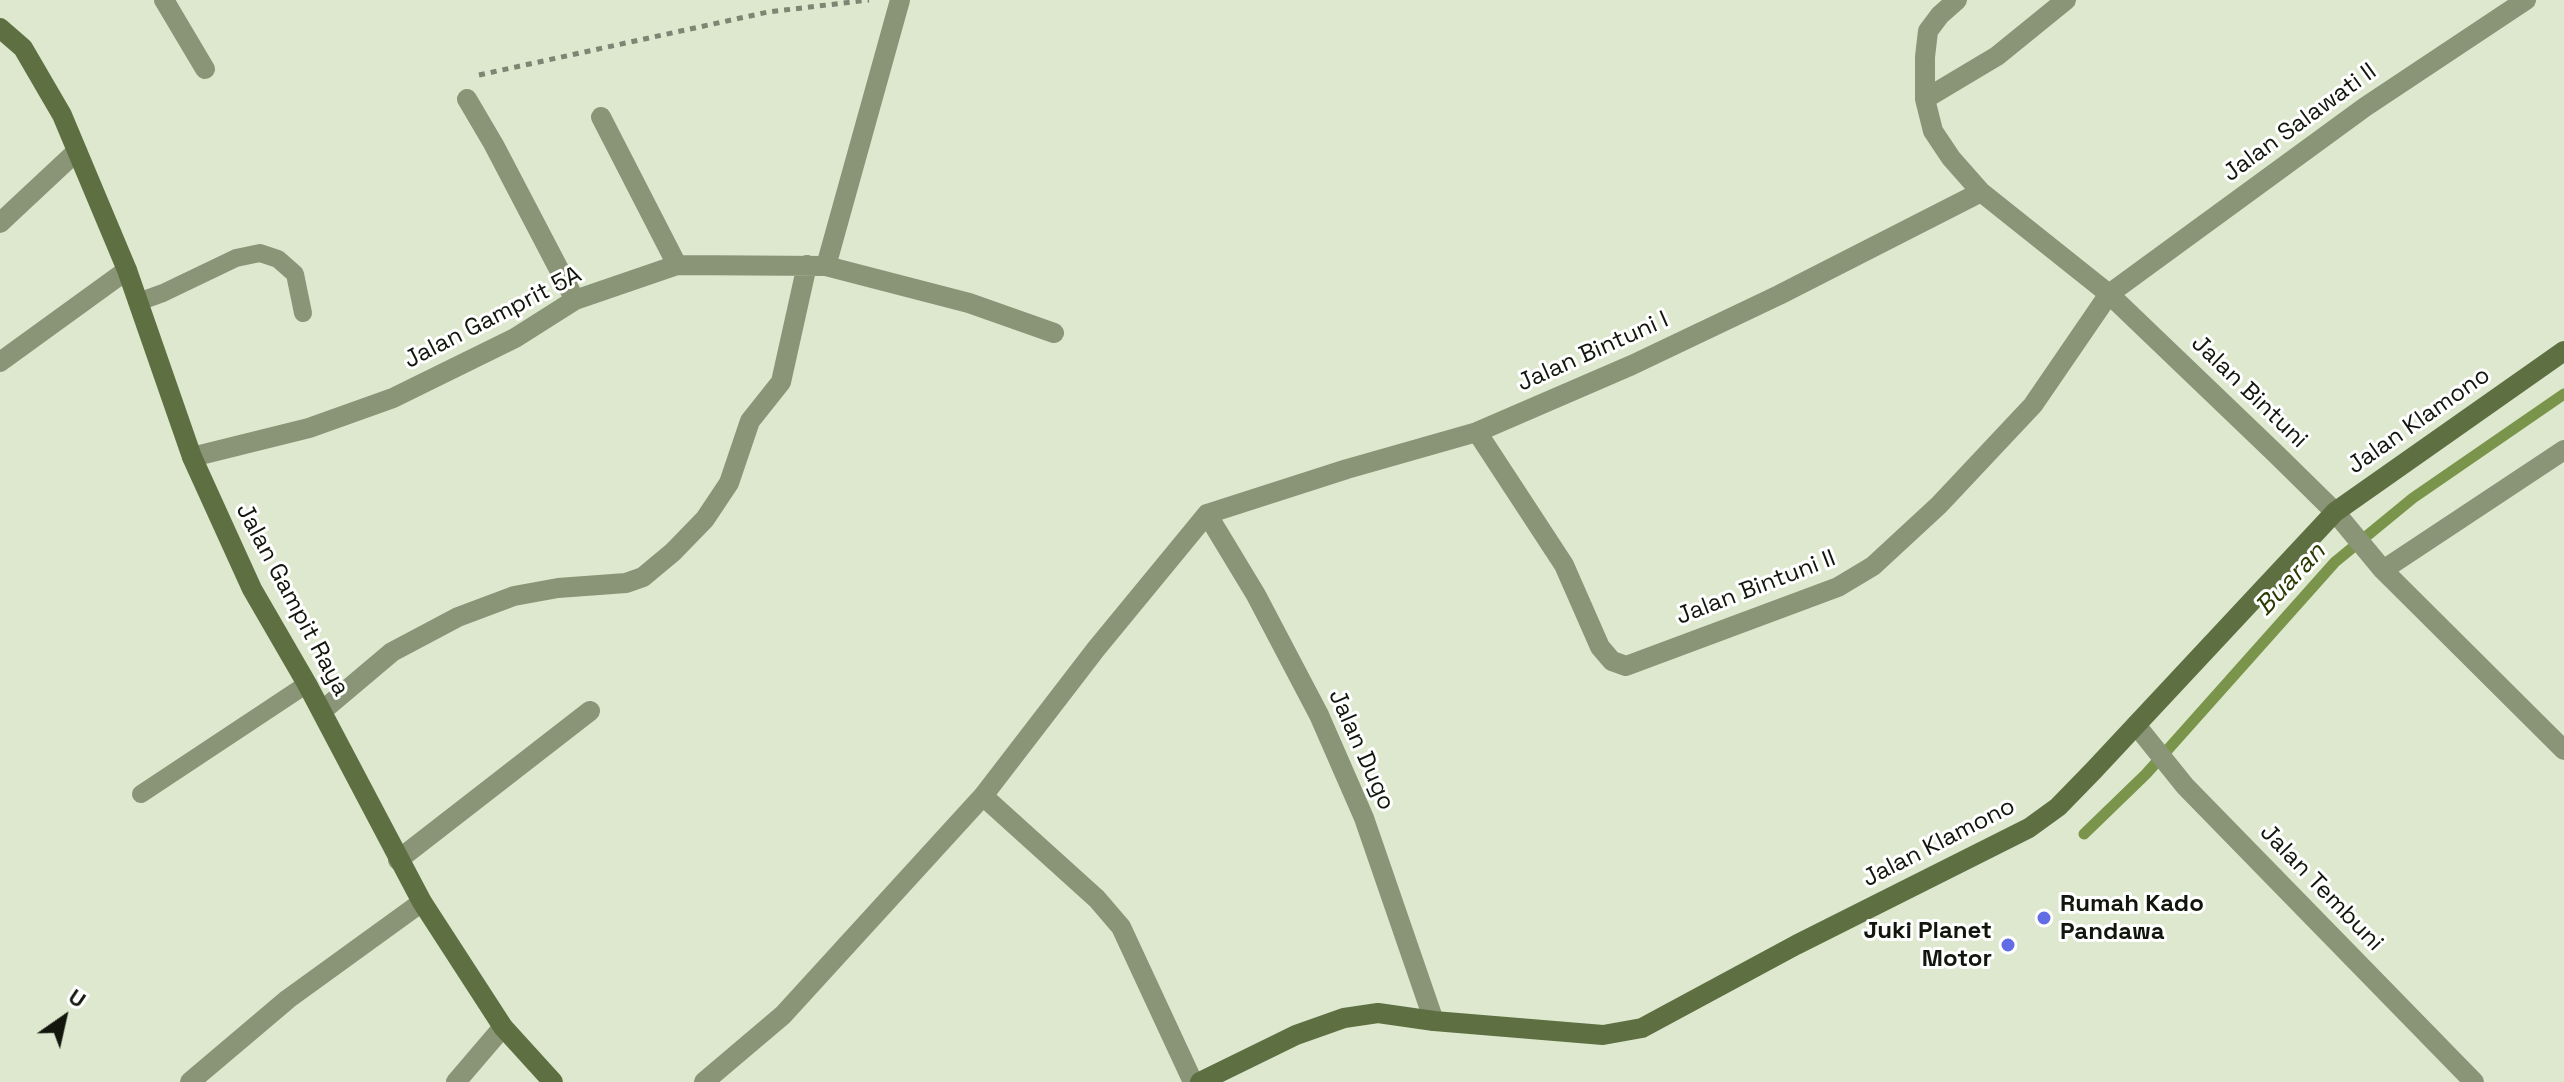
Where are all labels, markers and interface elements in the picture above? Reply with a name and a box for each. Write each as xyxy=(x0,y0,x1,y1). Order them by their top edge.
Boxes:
street label: Jalan Salawati II xyxy=(2218,58,2382,188)
street label: Jalan Gamprit 5A xyxy=(399,261,587,375)
street label: Jalan Bintuni I xyxy=(1513,306,1673,398)
street label: Jalan Bintuni xyxy=(2185,329,2313,455)
street label: Jalan Klamono xyxy=(2342,361,2496,481)
street label: Jalan Gampit Raya xyxy=(229,499,355,701)
water label: Buaran xyxy=(2249,537,2333,623)
street label: Jalan Bintuni II xyxy=(1672,544,1840,632)
street label: Jalan Dugo xyxy=(1322,685,1400,815)
street label: Jalan Klamono xyxy=(1858,792,2020,894)
street label: Jalan Tembuni xyxy=(2253,819,2389,957)
place label: Rumah Kado Pandawa xyxy=(2060,890,2204,946)
marker: Rumah Kado Pandawa xyxy=(2035,909,2053,927)
place label: Juki Planet Motor xyxy=(1863,917,1992,973)
marker: Juki Planet Motor xyxy=(1999,936,2017,954)
north arrow xyxy=(24,978,104,1058)
text: U xyxy=(63,982,91,1014)

